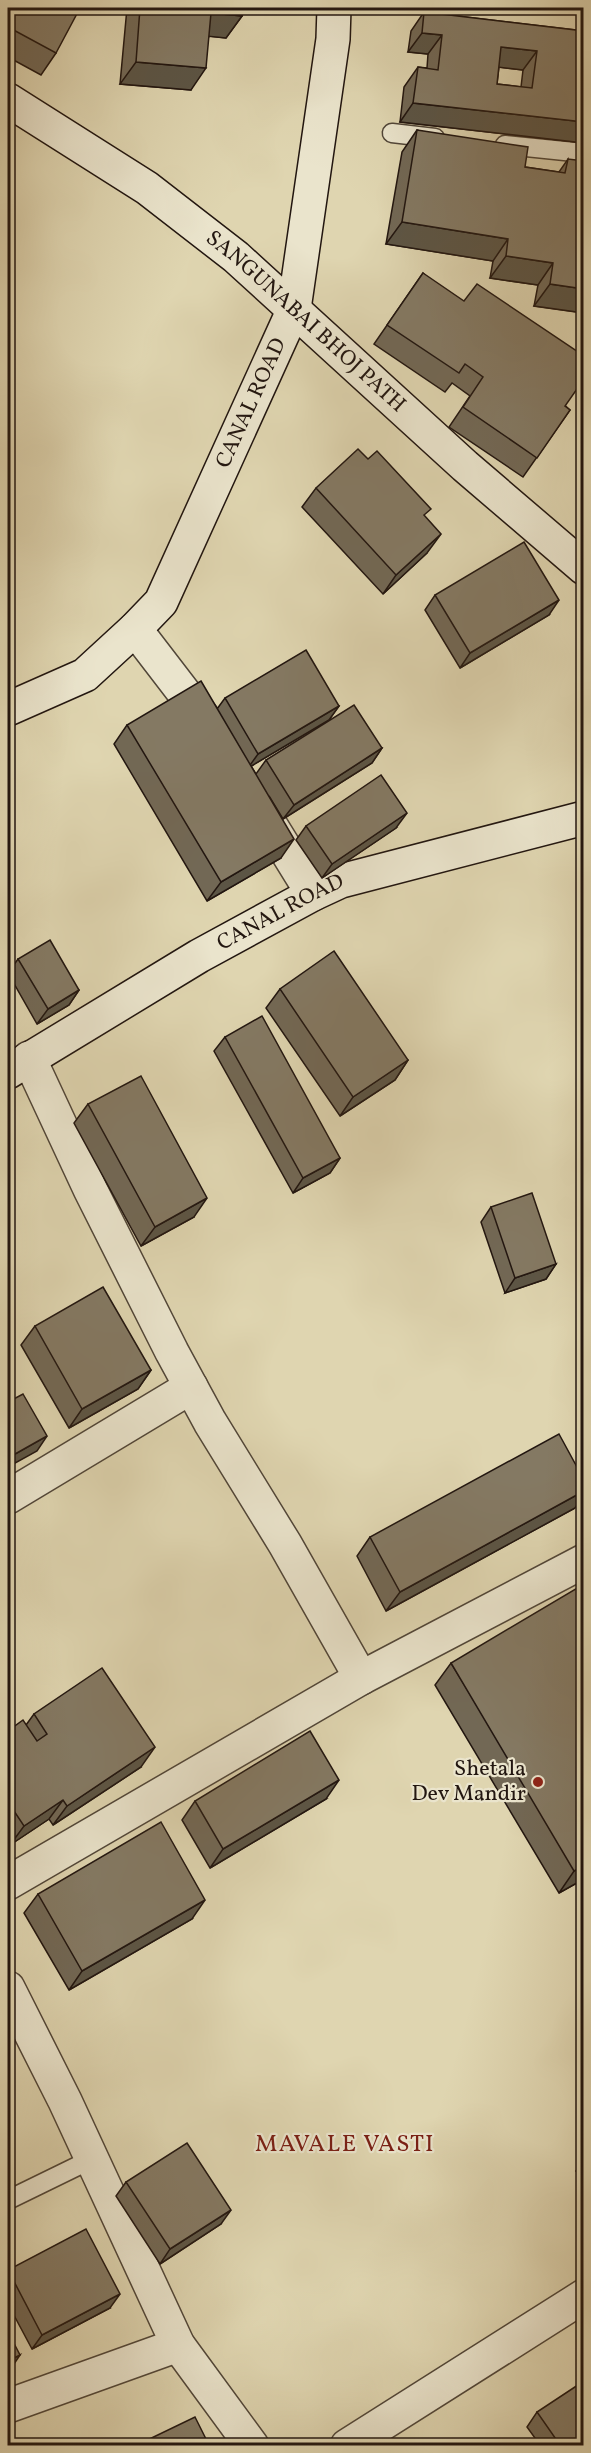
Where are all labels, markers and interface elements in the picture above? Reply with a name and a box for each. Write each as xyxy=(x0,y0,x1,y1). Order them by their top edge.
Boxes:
street label: SANGUNABAI BHOJ PATH xyxy=(199,223,412,420)
street label: CANAL ROAD xyxy=(208,333,294,473)
street label: CANAL ROAD xyxy=(211,866,349,959)
place label: Shetala Dev Mandir xyxy=(412,1754,526,1810)
marker: Shetala Dev Mandir xyxy=(531,1775,545,1789)
district label: MAVALE VASTI xyxy=(255,2128,435,2162)

